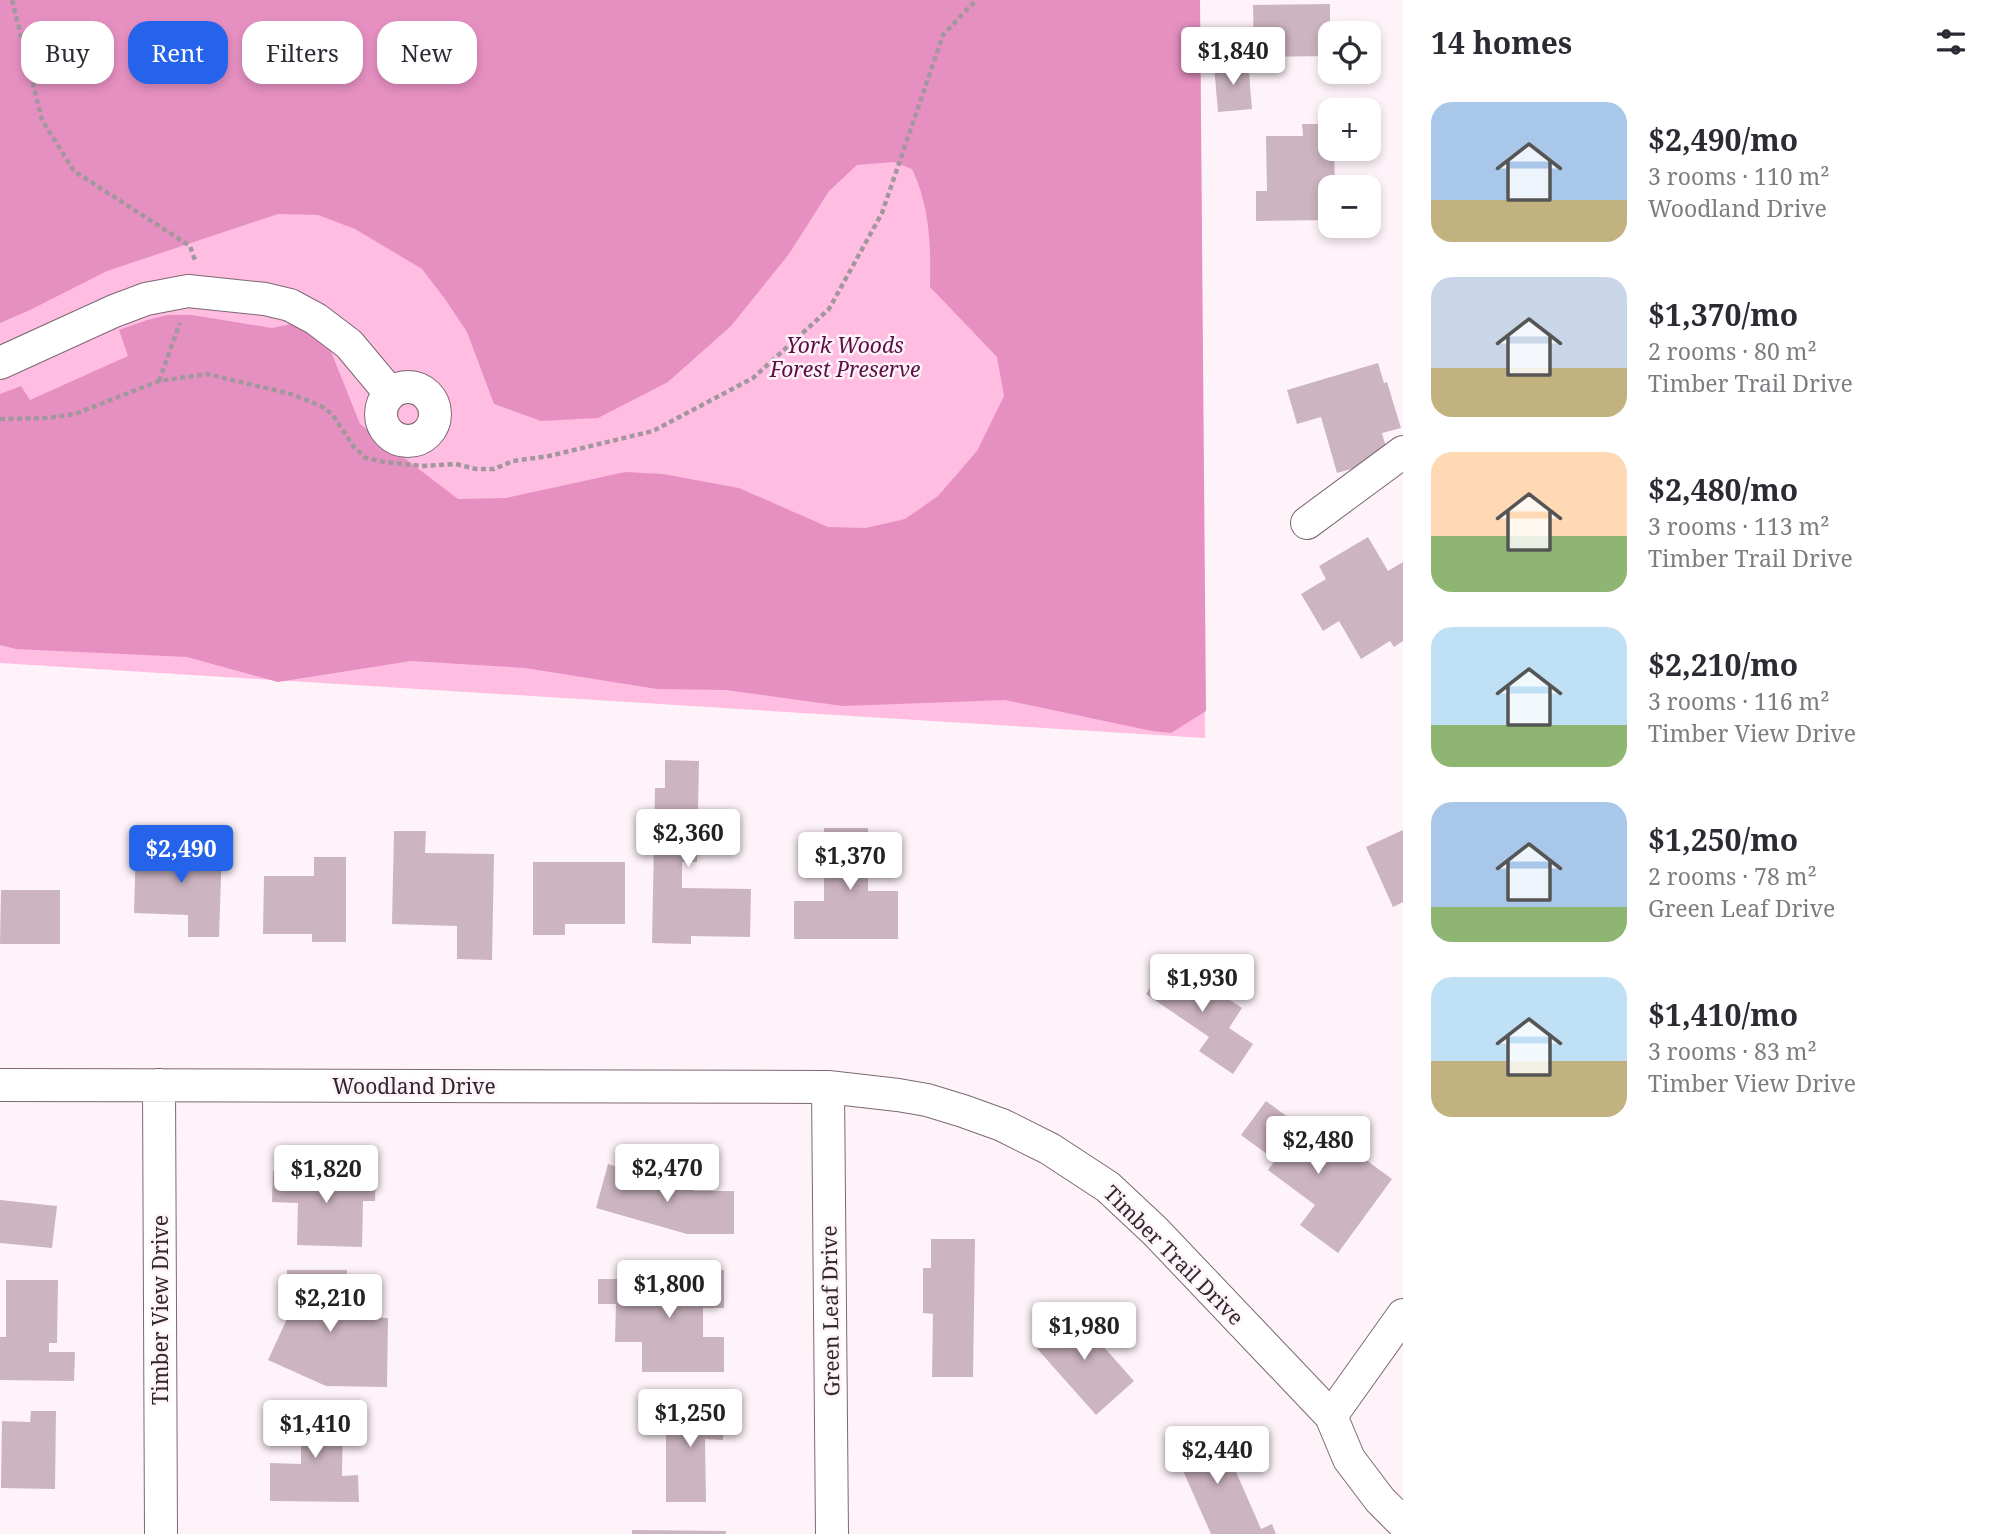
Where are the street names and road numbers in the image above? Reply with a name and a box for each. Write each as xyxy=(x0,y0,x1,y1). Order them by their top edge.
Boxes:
street label: Woodland Drive xyxy=(332,1072,496,1100)
street label: Timber Trail Drive xyxy=(1098,1179,1250,1331)
street label: Timber View Drive xyxy=(146,1215,174,1405)
street label: Green Leaf Drive xyxy=(815,1225,845,1397)

